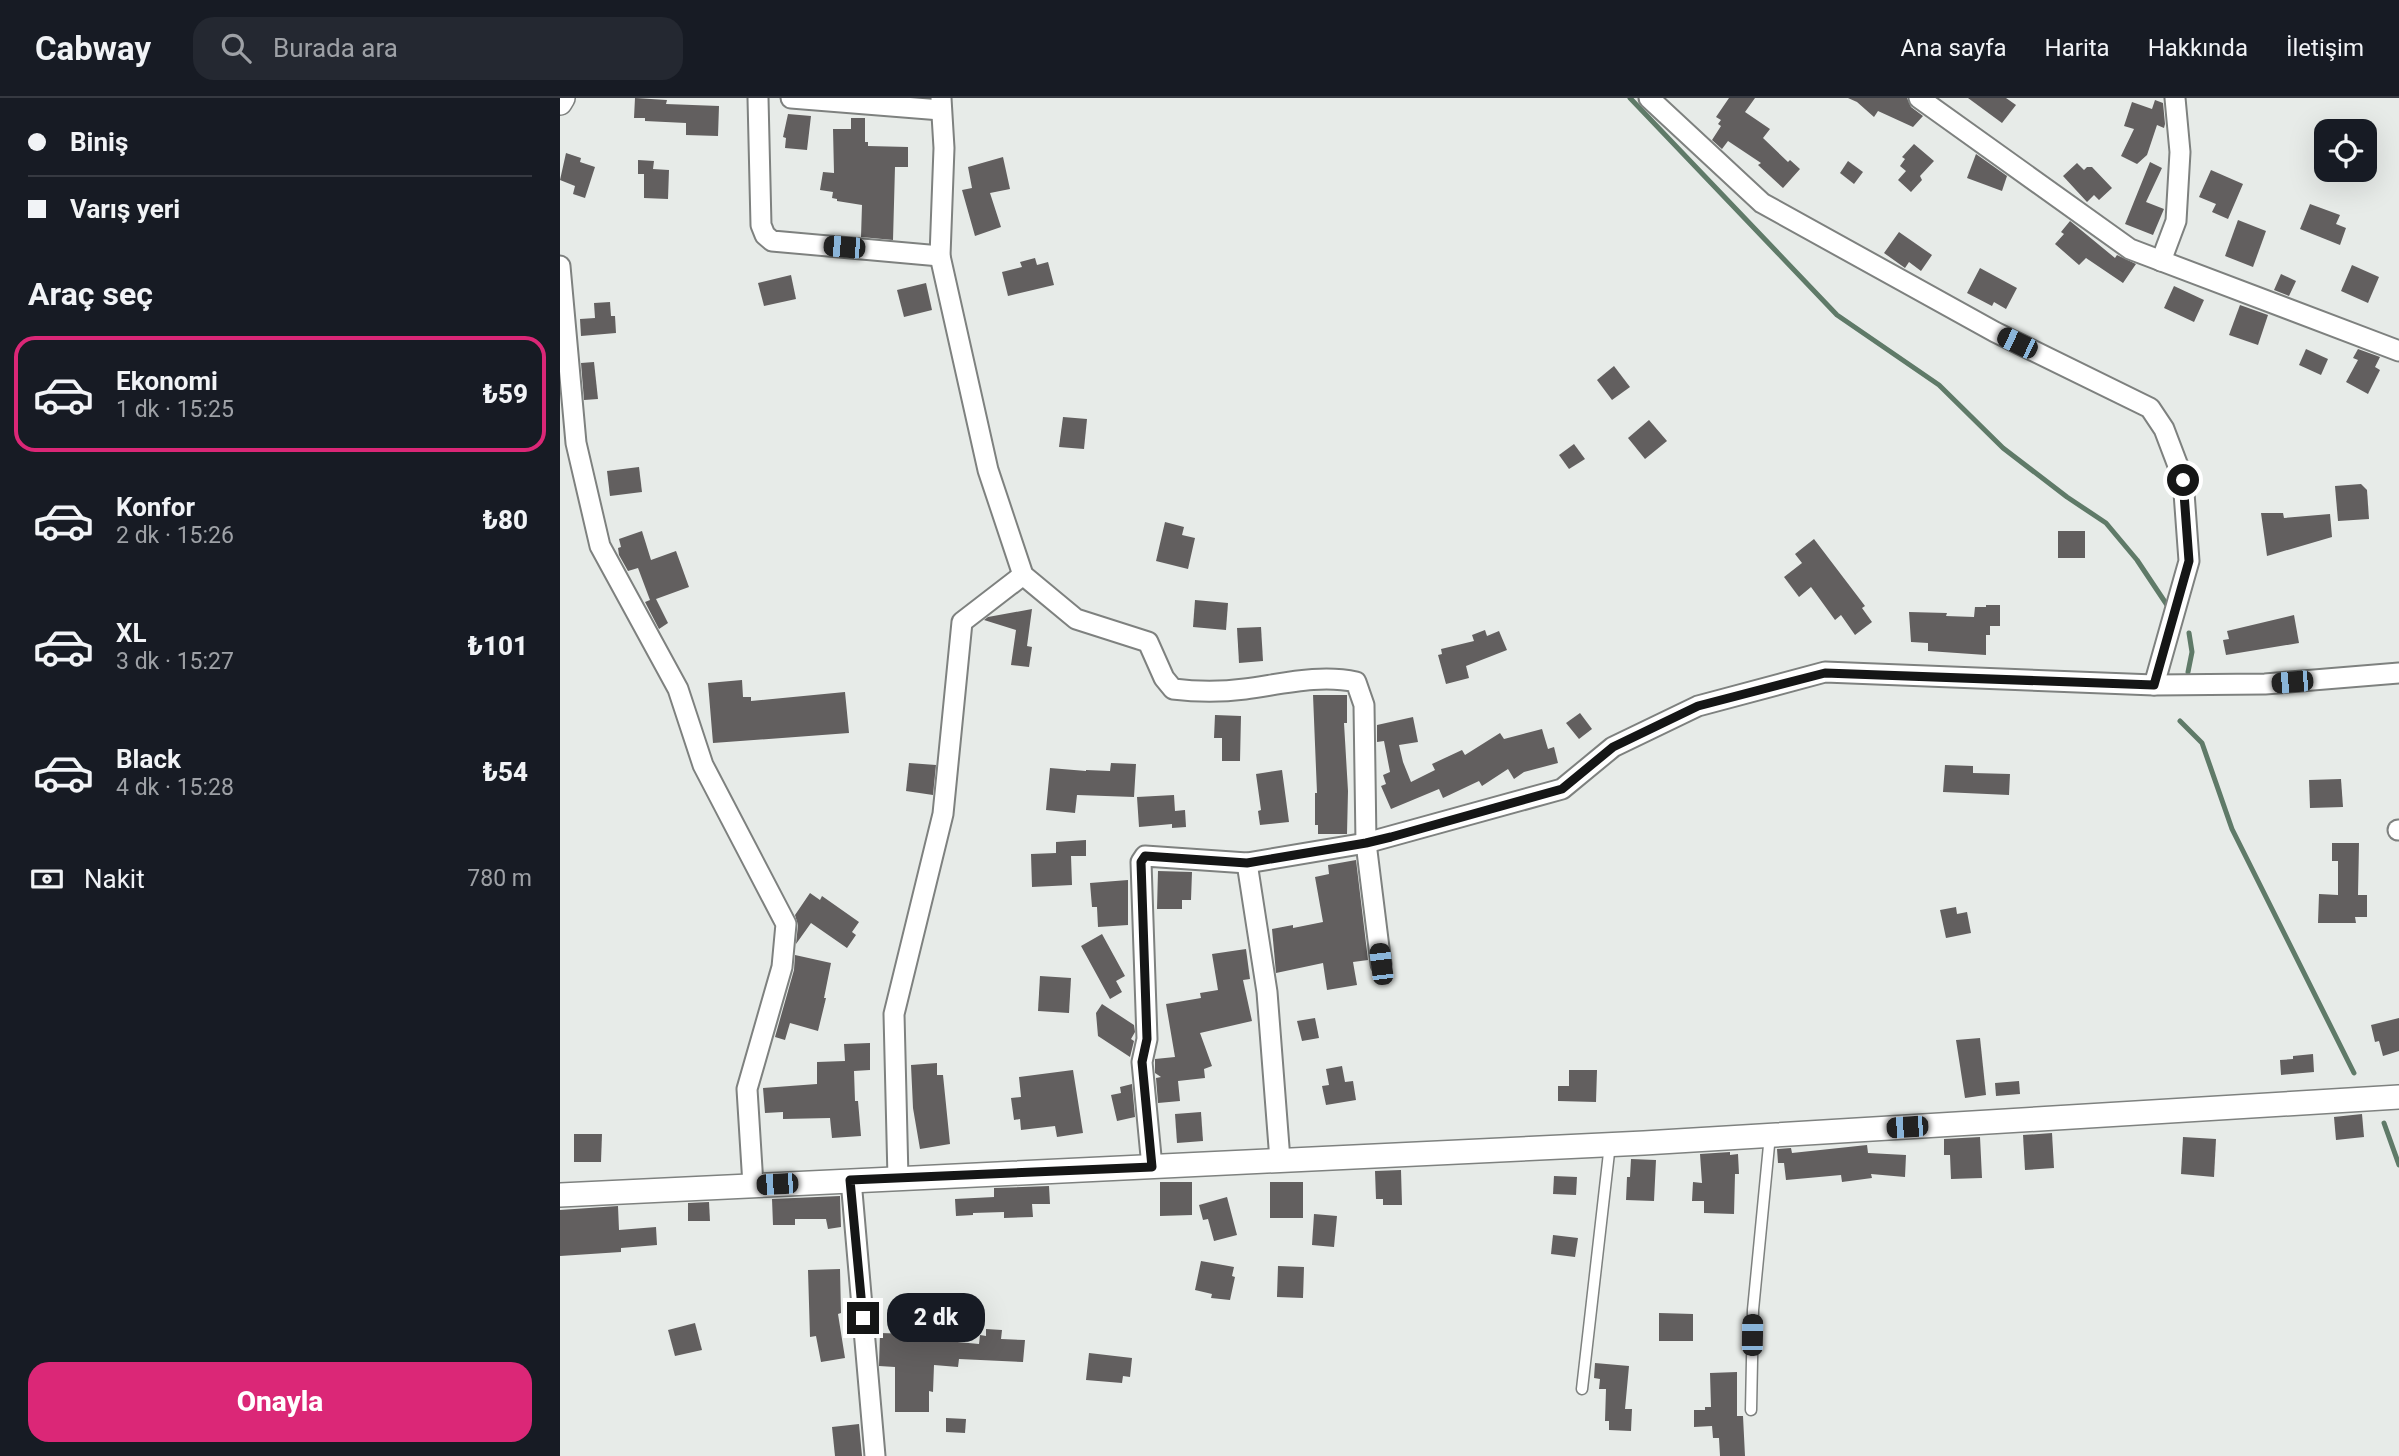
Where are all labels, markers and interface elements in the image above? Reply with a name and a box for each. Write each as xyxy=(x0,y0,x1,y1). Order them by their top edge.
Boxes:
search box xyxy=(193,17,683,80)
text: Cabway xyxy=(35,29,151,68)
icon: search xyxy=(217,29,255,67)
text: Burada ara xyxy=(273,33,398,63)
text: Ana sayfa xyxy=(1901,34,2007,62)
text: Harita xyxy=(2045,34,2110,62)
text: Hakkında xyxy=(2148,34,2248,62)
text: İletişim xyxy=(2286,34,2364,62)
map controls xyxy=(2314,119,2377,182)
button: locate xyxy=(2314,119,2377,182)
text: Biniş xyxy=(70,127,128,157)
text: Varış yeri xyxy=(70,194,180,224)
car xyxy=(823,235,866,259)
text: Araç seç xyxy=(28,275,153,313)
car xyxy=(1994,324,2041,362)
icon: car xyxy=(32,363,95,426)
text: Ekonomi xyxy=(116,366,218,396)
text: ₺59 xyxy=(482,379,528,409)
text: 1 dk · 15:25 xyxy=(116,396,234,423)
route start xyxy=(2167,464,2199,496)
icon: car xyxy=(32,489,95,552)
text: Konfor xyxy=(116,492,195,522)
text: ₺80 xyxy=(482,505,528,535)
text: 2 dk · 15:26 xyxy=(116,522,234,549)
icon: car xyxy=(32,615,95,678)
text: XL xyxy=(116,618,147,648)
text: ₺101 xyxy=(467,631,528,661)
text: 3 dk · 15:27 xyxy=(116,648,234,675)
car xyxy=(2271,670,2314,694)
icon: car xyxy=(32,741,95,804)
text: Black xyxy=(116,744,181,774)
text: ₺54 xyxy=(482,757,528,787)
text: 4 dk · 15:28 xyxy=(116,774,234,801)
icon: cash xyxy=(28,860,66,898)
text: Nakit xyxy=(84,864,145,894)
text: 780 m xyxy=(467,865,532,892)
car xyxy=(1369,942,1394,986)
car xyxy=(1886,1115,1929,1139)
car xyxy=(756,1172,799,1196)
callout: 2 dk xyxy=(888,1294,986,1342)
route end xyxy=(847,1302,879,1334)
text: 2 dk xyxy=(914,1304,958,1331)
car xyxy=(1742,1314,1763,1356)
button: Onayla xyxy=(28,1362,532,1442)

